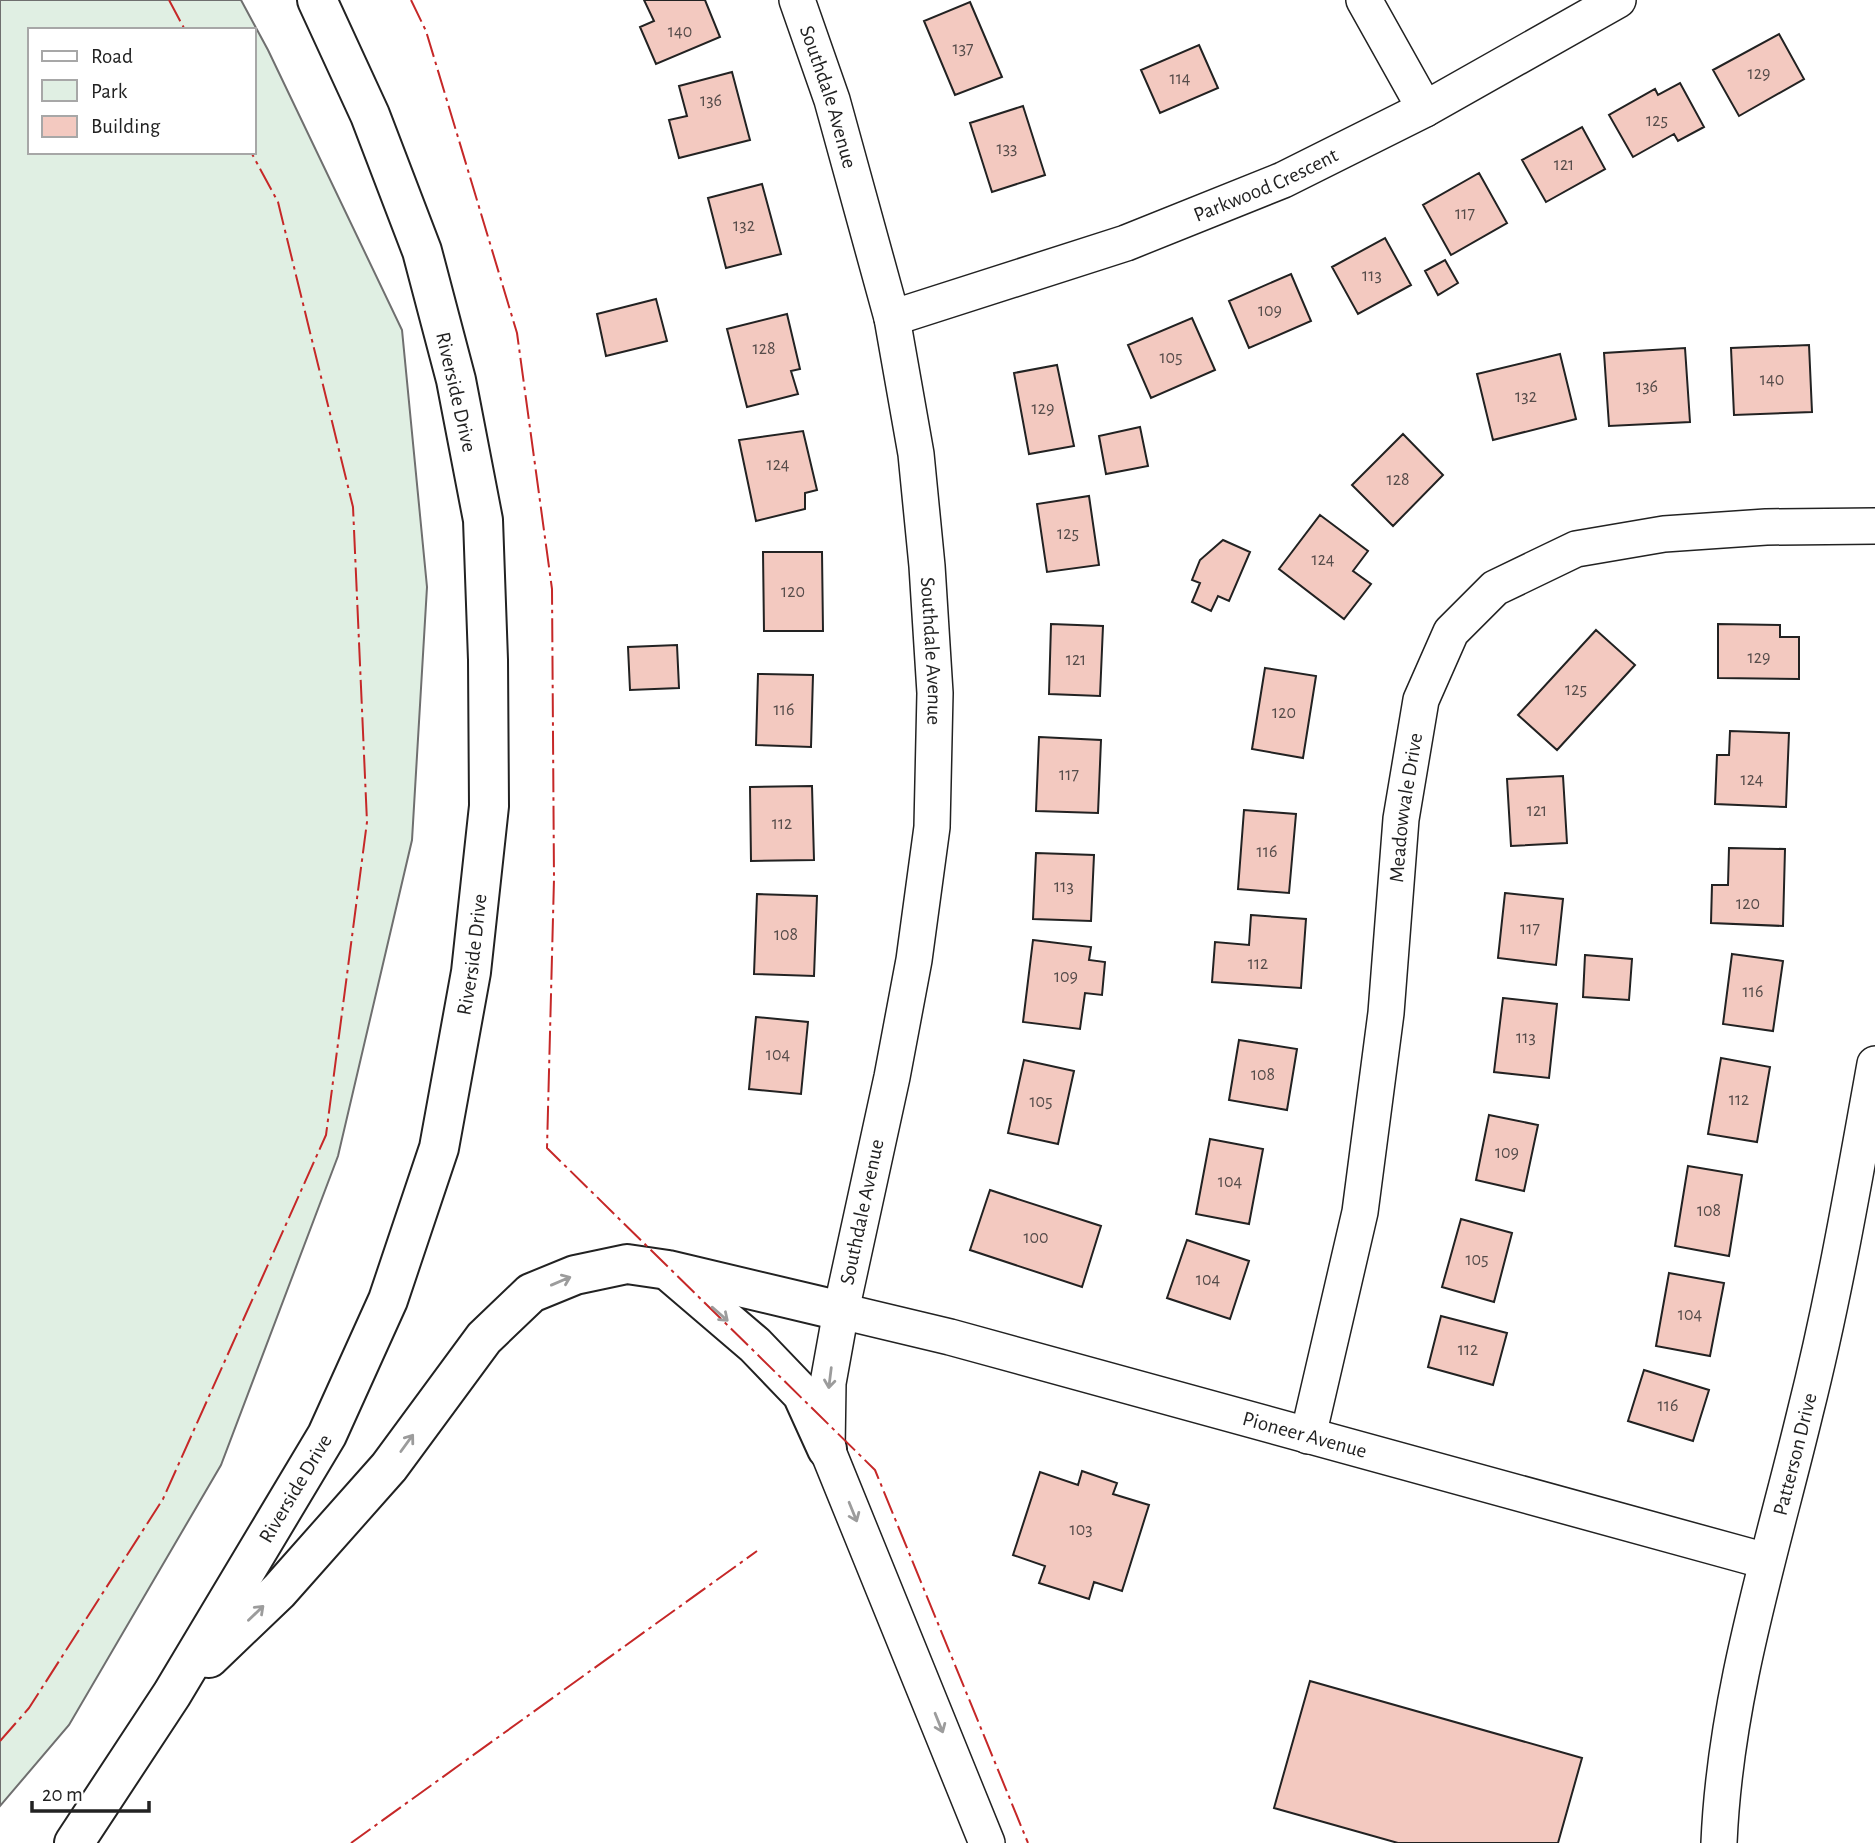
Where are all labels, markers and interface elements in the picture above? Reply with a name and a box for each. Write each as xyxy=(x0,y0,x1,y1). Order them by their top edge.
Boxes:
house number: 140 xyxy=(668,23,692,41)
street label: Southdale Avenue xyxy=(796,23,861,171)
legend xyxy=(28,28,256,154)
house number: 137 xyxy=(952,40,974,58)
text: Road xyxy=(91,46,133,67)
house number: 129 xyxy=(1748,65,1770,83)
house number: 114 xyxy=(1169,70,1191,88)
text: Park xyxy=(91,81,128,102)
house number: 136 xyxy=(700,92,722,110)
house number: 125 xyxy=(1646,112,1668,130)
text: Building xyxy=(91,116,161,137)
house number: 133 xyxy=(996,140,1018,158)
street label: Parkwood Crescent xyxy=(1190,144,1341,225)
house number: 121 xyxy=(1554,156,1574,174)
house number: 117 xyxy=(1455,205,1475,223)
house number: 132 xyxy=(733,217,755,235)
house number: 113 xyxy=(1362,267,1382,285)
house number: 109 xyxy=(1258,302,1282,320)
street label: Riverside Drive xyxy=(432,330,480,454)
house number: 128 xyxy=(753,340,775,358)
house number: 105 xyxy=(1159,349,1183,367)
house number: 140 xyxy=(1760,371,1784,389)
house number: 136 xyxy=(1636,378,1658,396)
house number: 132 xyxy=(1515,388,1537,406)
house number: 129 xyxy=(1032,400,1054,418)
house number: 124 xyxy=(766,456,790,474)
house number: 128 xyxy=(1387,471,1409,489)
house number: 125 xyxy=(1057,525,1079,543)
house number: 124 xyxy=(1311,551,1335,569)
street label: Southdale Avenue xyxy=(917,576,946,725)
house number: 120 xyxy=(781,583,805,601)
house number: 129 xyxy=(1748,649,1770,667)
house number: 121 xyxy=(1066,651,1086,669)
house number: 125 xyxy=(1565,681,1587,699)
house number: 116 xyxy=(774,701,794,719)
house number: 120 xyxy=(1272,704,1296,722)
street label: Meadowvale Drive xyxy=(1386,731,1426,883)
house number: 117 xyxy=(1059,766,1079,784)
house number: 124 xyxy=(1740,771,1764,789)
house number: 121 xyxy=(1527,802,1547,820)
house number: 112 xyxy=(772,815,792,833)
house number: 116 xyxy=(1257,843,1277,861)
house number: 113 xyxy=(1054,878,1074,896)
street label: Riverside Drive xyxy=(453,893,490,1017)
house number: 120 xyxy=(1736,895,1760,913)
house number: 117 xyxy=(1520,920,1540,938)
house number: 108 xyxy=(774,926,798,944)
house number: 112 xyxy=(1248,955,1268,973)
house number: 109 xyxy=(1054,968,1078,986)
house number: 116 xyxy=(1743,983,1763,1001)
house number: 113 xyxy=(1516,1029,1536,1047)
house number: 104 xyxy=(766,1046,791,1064)
house number: 108 xyxy=(1251,1066,1275,1084)
house number: 112 xyxy=(1729,1091,1749,1109)
house number: 105 xyxy=(1029,1093,1053,1111)
street label: Southdale Avenue xyxy=(836,1137,888,1287)
house number: 109 xyxy=(1495,1144,1519,1162)
house number: 104 xyxy=(1218,1173,1243,1191)
house number: 108 xyxy=(1697,1202,1721,1220)
house number: 100 xyxy=(1023,1229,1049,1247)
house number: 105 xyxy=(1465,1251,1489,1269)
house number: 104 xyxy=(1196,1271,1221,1289)
one-way arrow xyxy=(550,1273,572,1286)
one-way arrow xyxy=(710,1306,728,1322)
house number: 104 xyxy=(1678,1306,1703,1324)
house number: 112 xyxy=(1458,1341,1478,1359)
one-way arrow xyxy=(823,1367,836,1389)
street label: Patterson Drive xyxy=(1769,1391,1820,1518)
house number: 116 xyxy=(1658,1397,1678,1415)
street label: Pioneer Avenue xyxy=(1240,1407,1369,1461)
street label: Riverside Drive xyxy=(255,1430,336,1546)
one-way arrow xyxy=(399,1433,414,1452)
one-way arrow xyxy=(848,1501,861,1522)
house number: 103 xyxy=(1069,1521,1093,1539)
one-way arrow xyxy=(247,1604,264,1621)
one-way arrow xyxy=(933,1711,946,1733)
scale bar xyxy=(32,1770,149,1814)
text: 20 m xyxy=(42,1784,83,1805)

